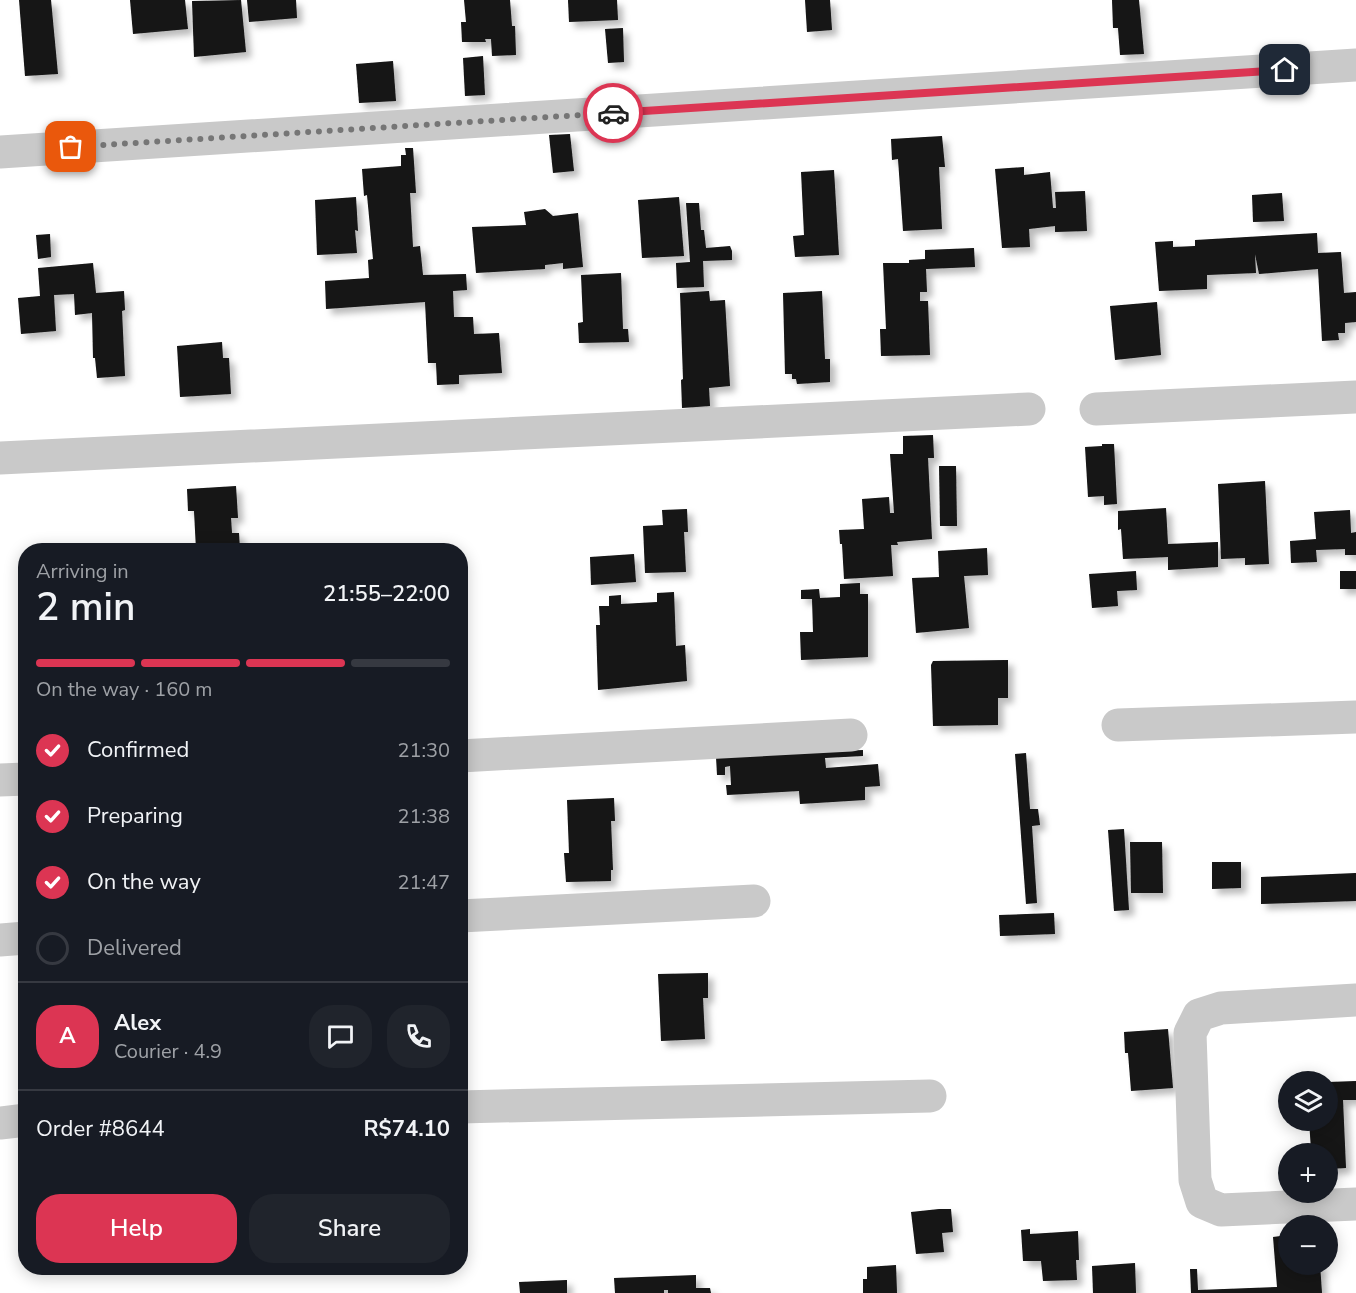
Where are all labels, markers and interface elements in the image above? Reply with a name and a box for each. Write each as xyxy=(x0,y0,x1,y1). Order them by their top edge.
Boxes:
pin xyxy=(1259,44,1310,95)
icon: home xyxy=(1268,53,1301,86)
courier xyxy=(583,83,643,143)
icon: car xyxy=(597,97,630,130)
pin xyxy=(45,121,96,172)
icon: bag xyxy=(54,130,87,163)
text: Arriving in xyxy=(36,558,129,585)
text: 21:55–22:00 xyxy=(323,579,450,609)
text: 2 min xyxy=(36,581,135,634)
text: On the way · 160 m xyxy=(36,676,212,703)
icon: check xyxy=(36,734,69,767)
text: Confirmed xyxy=(87,735,189,765)
text: 21:30 xyxy=(397,737,450,764)
icon: check xyxy=(36,800,69,833)
text: Preparing xyxy=(87,801,183,831)
text: 21:38 xyxy=(397,803,450,830)
icon: check xyxy=(36,866,69,899)
text: On the way xyxy=(87,867,201,897)
text: 21:47 xyxy=(397,869,450,896)
text: Delivered xyxy=(87,933,182,963)
button: chat xyxy=(309,1005,372,1068)
button: phone xyxy=(387,1005,450,1068)
text: Alex xyxy=(114,1008,161,1038)
text: A xyxy=(59,1021,76,1051)
text: Courier · 4.9 xyxy=(114,1038,222,1065)
map controls xyxy=(1278,1071,1338,1275)
button: layers xyxy=(1278,1071,1338,1131)
text: Order #8644 xyxy=(36,1114,165,1144)
text: R$74.10 xyxy=(363,1114,450,1144)
button: + xyxy=(1278,1143,1338,1203)
button: Help xyxy=(36,1194,237,1263)
button: Share xyxy=(249,1194,450,1263)
button: − xyxy=(1278,1215,1338,1275)

